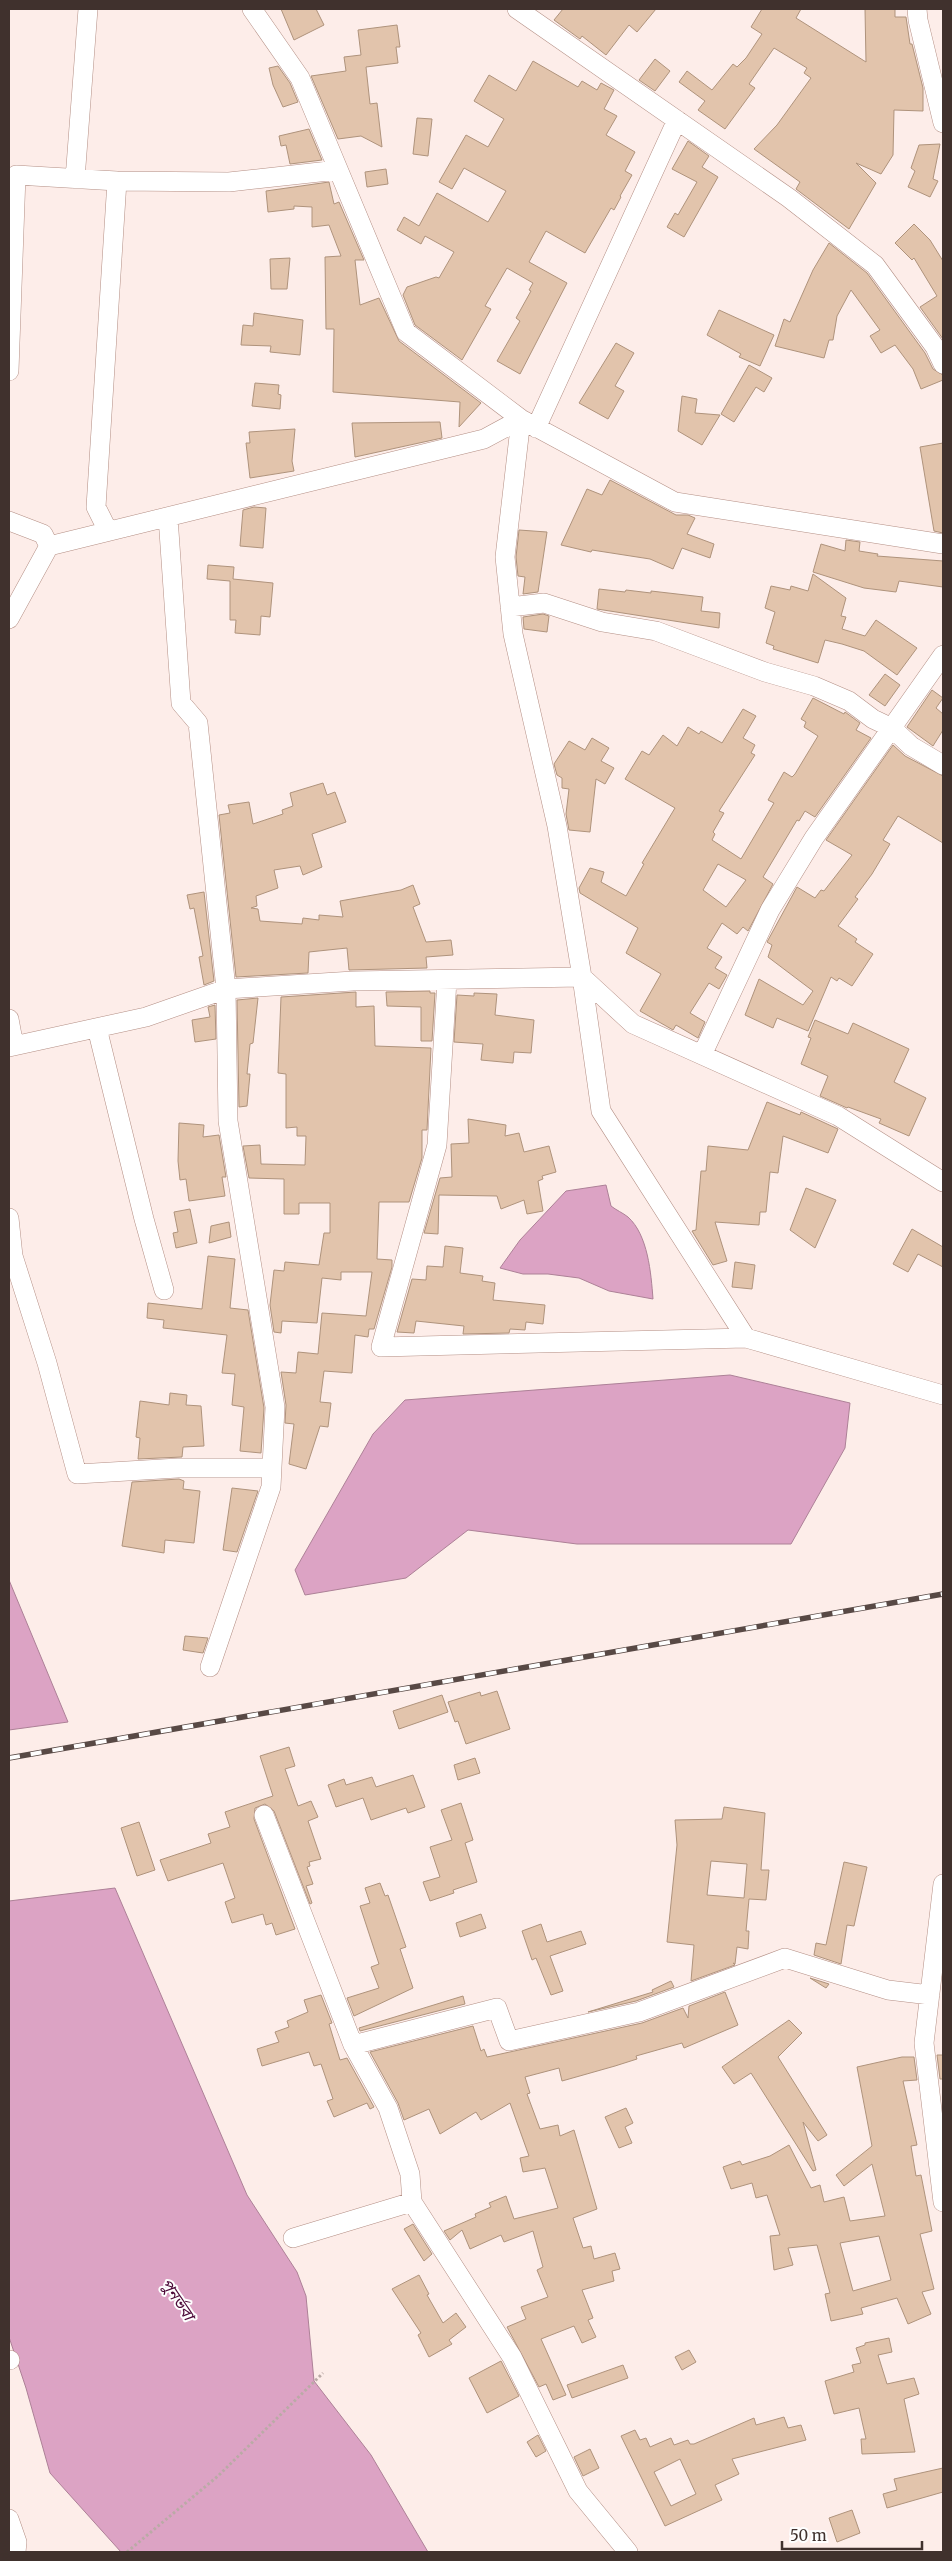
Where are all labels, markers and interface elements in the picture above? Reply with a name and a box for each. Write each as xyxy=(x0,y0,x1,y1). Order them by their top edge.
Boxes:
water label: পুনর্ভবা xyxy=(157,2274,201,2326)
scale bar xyxy=(782,2518,922,2550)
text: 50 m xyxy=(790,2526,827,2545)

